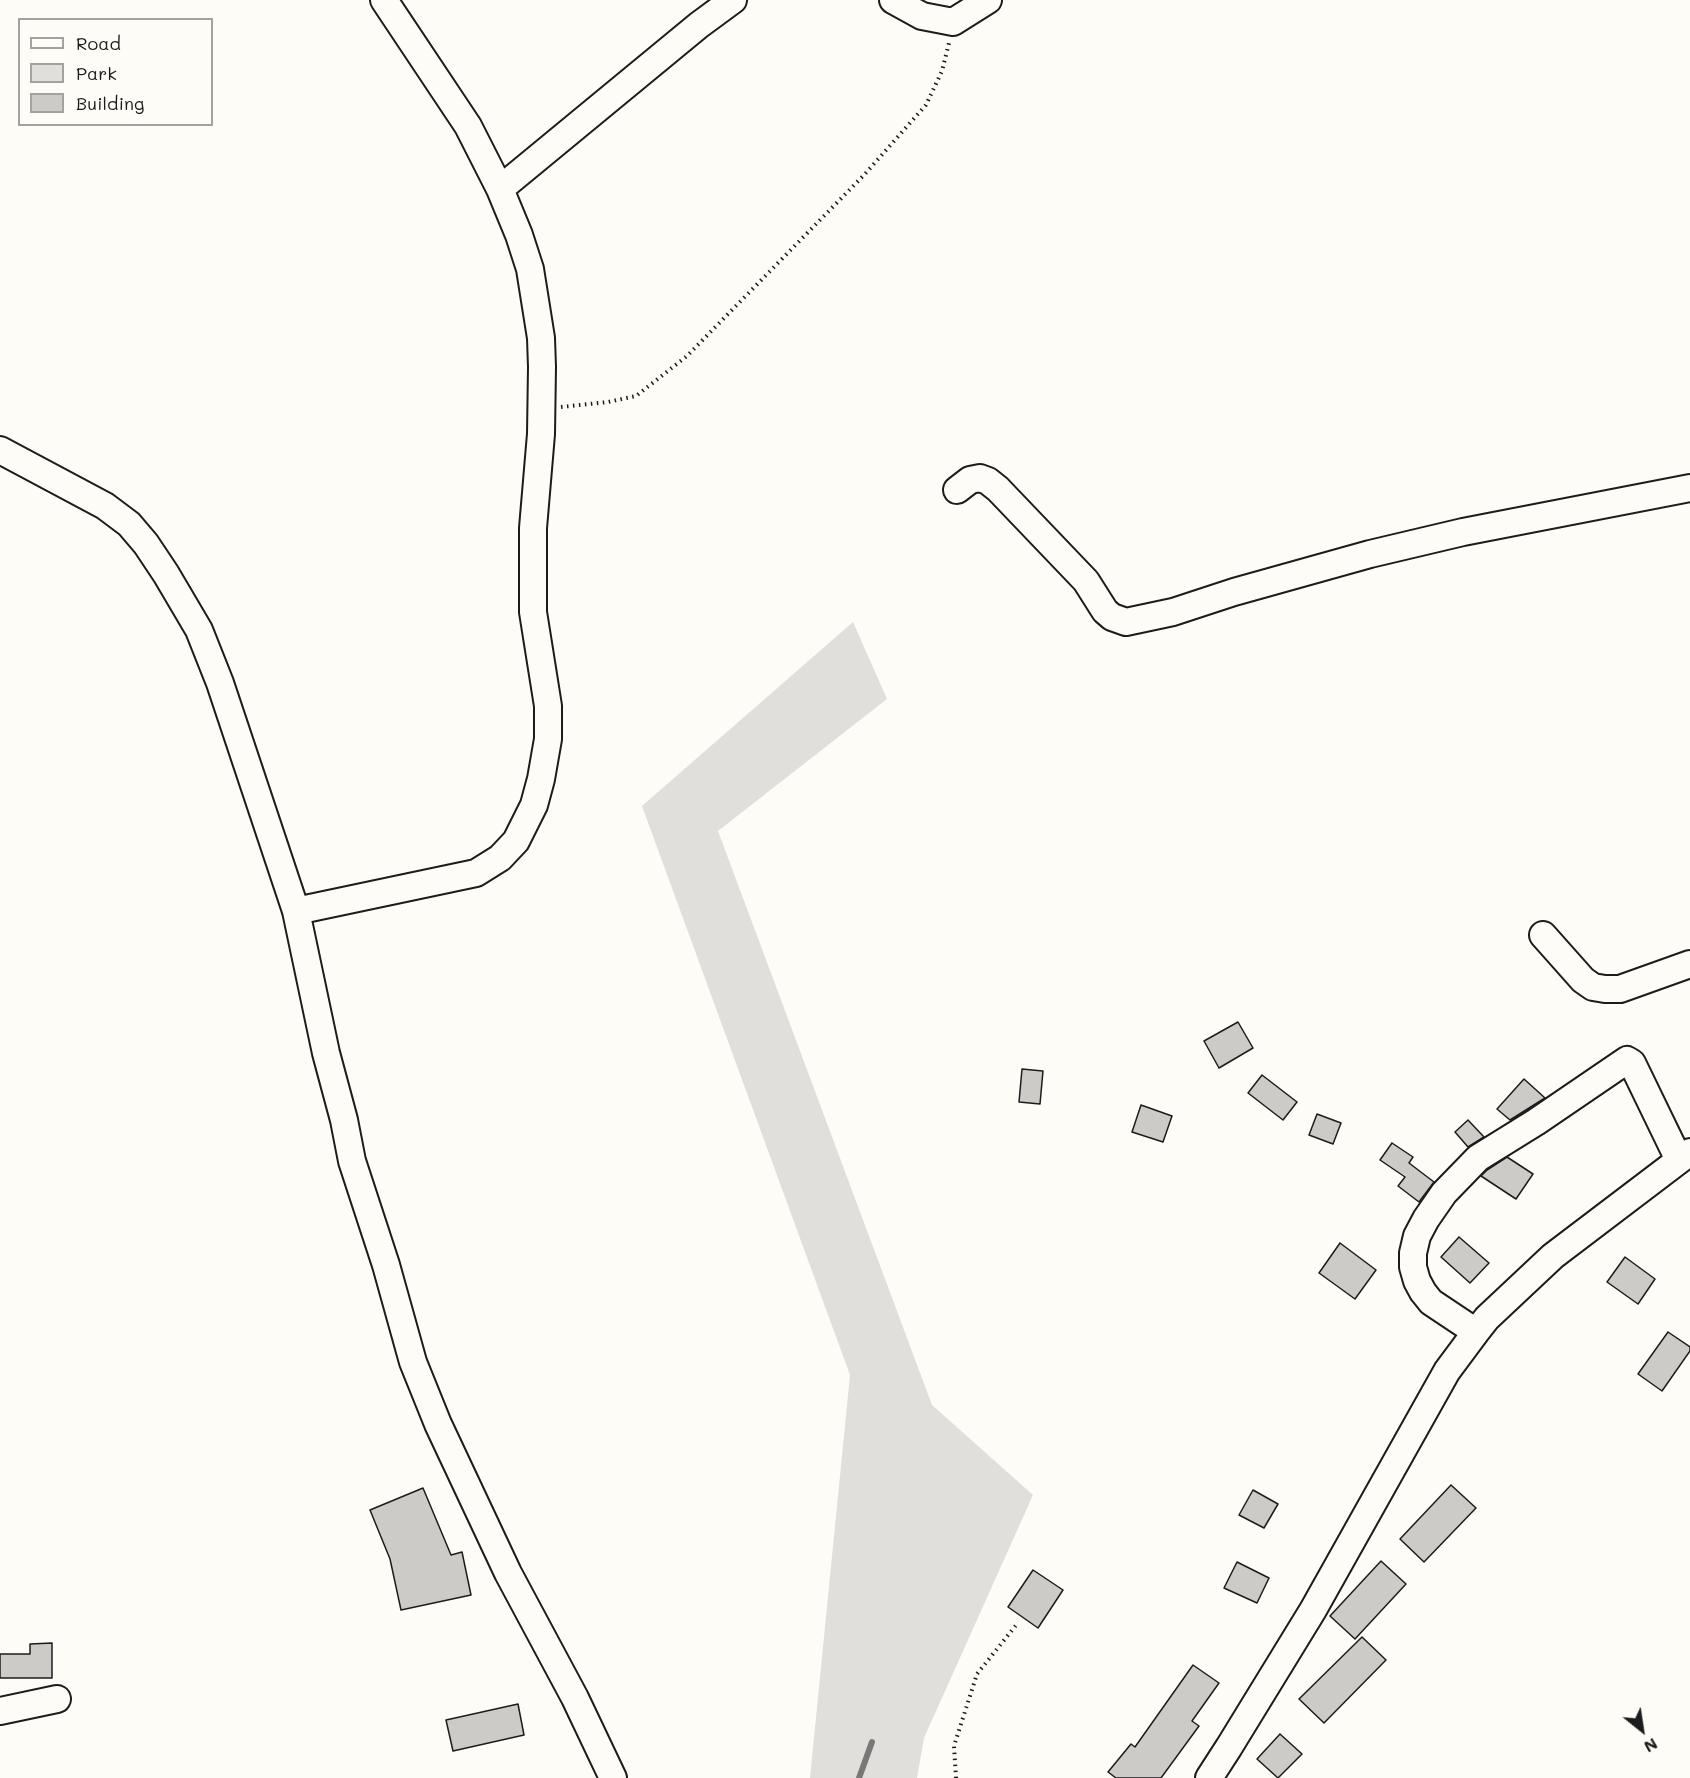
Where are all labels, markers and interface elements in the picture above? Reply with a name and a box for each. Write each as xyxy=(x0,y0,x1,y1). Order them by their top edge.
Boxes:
legend xyxy=(18,18,213,126)
text: Road xyxy=(76,31,121,55)
text: Park xyxy=(76,61,117,85)
text: Building xyxy=(76,91,144,115)
north arrow xyxy=(1612,1700,1672,1760)
text: N xyxy=(1641,1734,1662,1758)

